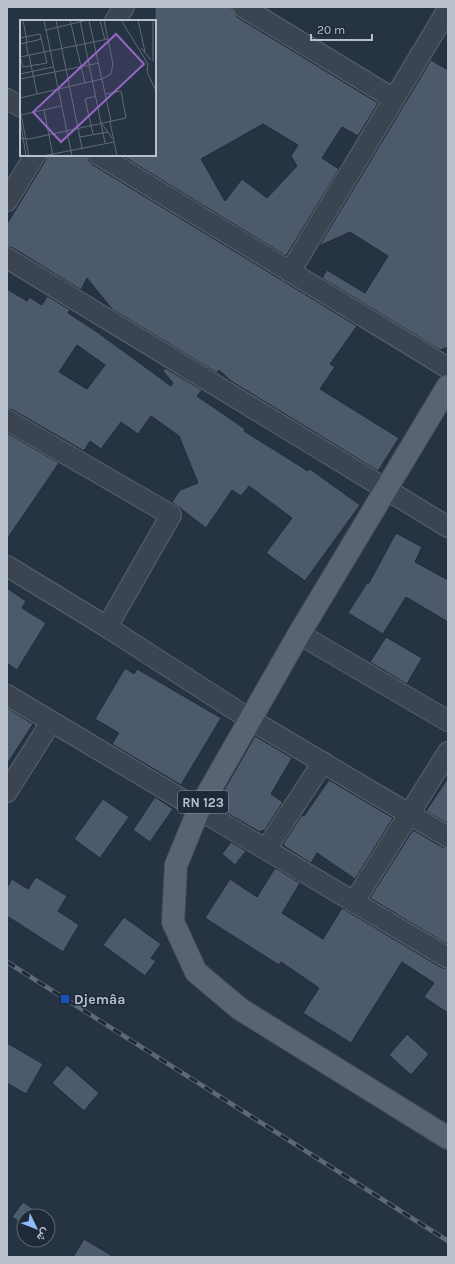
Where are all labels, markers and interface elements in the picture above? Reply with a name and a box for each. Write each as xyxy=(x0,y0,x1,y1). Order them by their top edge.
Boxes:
scale bar xyxy=(311,16,372,42)
inset map xyxy=(20,20,156,156)
text: 20 m xyxy=(317,23,345,37)
road number: RN 123 xyxy=(178,791,228,813)
place label: Djemâa xyxy=(74,991,125,1008)
marker: Djemâa xyxy=(59,993,71,1005)
north arrow xyxy=(16,1208,56,1248)
text: ش xyxy=(34,1225,52,1244)

